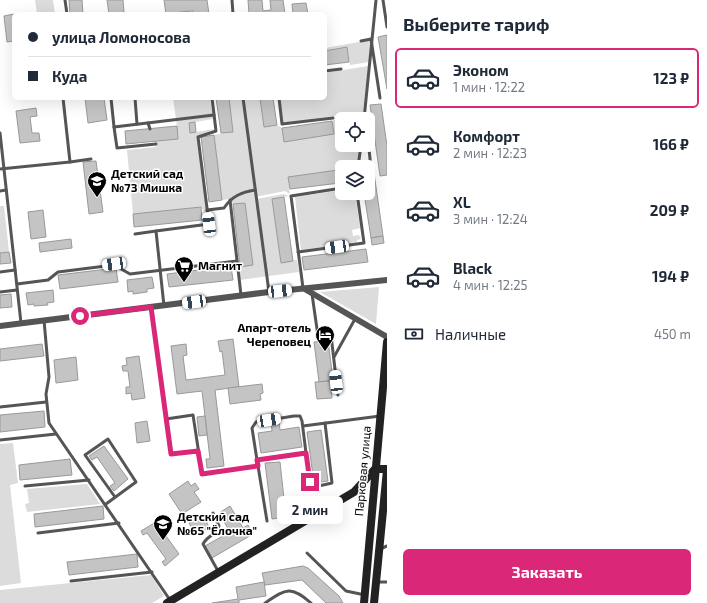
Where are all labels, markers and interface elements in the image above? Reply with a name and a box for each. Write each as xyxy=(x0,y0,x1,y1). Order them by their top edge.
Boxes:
text: Выберите тариф xyxy=(403,13,549,35)
text: улица Ломоносова xyxy=(52,28,191,46)
icon: car xyxy=(405,60,441,96)
text: Эконом xyxy=(453,61,509,79)
text: Куда xyxy=(52,67,87,85)
text: 123 ₽ xyxy=(653,69,689,87)
text: 1 мин · 12:22 xyxy=(453,79,525,95)
map controls xyxy=(335,112,375,200)
button: locate xyxy=(335,112,375,152)
icon: car xyxy=(405,126,441,162)
text: Комфорт xyxy=(453,127,520,145)
text: 166 ₽ xyxy=(653,135,689,153)
text: 2 мин · 12:23 xyxy=(453,145,527,161)
button: layers xyxy=(335,160,375,200)
place label: Детский сад №73 Мишка xyxy=(111,166,184,194)
school or university icon: Детский сад №73 Мишка xyxy=(86,170,108,198)
icon: car xyxy=(405,192,441,228)
text: XL xyxy=(453,193,471,211)
text: 209 ₽ xyxy=(650,201,689,219)
car xyxy=(202,211,216,237)
text: 3 мин · 12:24 xyxy=(453,211,528,227)
car xyxy=(324,239,350,255)
supermarket icon: Магнит xyxy=(173,255,195,283)
car xyxy=(101,256,127,272)
place label: Магнит xyxy=(198,258,242,272)
icon: car xyxy=(405,258,441,294)
text: Black xyxy=(453,259,492,277)
text: 194 ₽ xyxy=(652,267,689,285)
text: 4 мин · 12:25 xyxy=(453,277,528,293)
car xyxy=(267,284,293,298)
car xyxy=(181,294,207,310)
route start xyxy=(71,307,89,325)
place label: Апарт-отель Череповец xyxy=(237,320,312,348)
icon: cash xyxy=(403,323,425,345)
hotel icon: Апарт-отель Череповец xyxy=(314,324,336,352)
text: Наличные xyxy=(435,325,506,343)
text: 450 m xyxy=(654,326,691,342)
car xyxy=(329,369,343,395)
car xyxy=(256,412,282,428)
street label: Парковая улица xyxy=(351,425,374,517)
route end xyxy=(301,473,319,491)
callout: 2 мин xyxy=(277,496,343,524)
text: 2 мин xyxy=(292,502,328,518)
place label: Детский сад №65 "Ёлочка" xyxy=(177,509,257,537)
school or university icon: Детский сад №65 "Ёлочка" xyxy=(152,513,174,541)
button: Заказать xyxy=(403,549,691,595)

